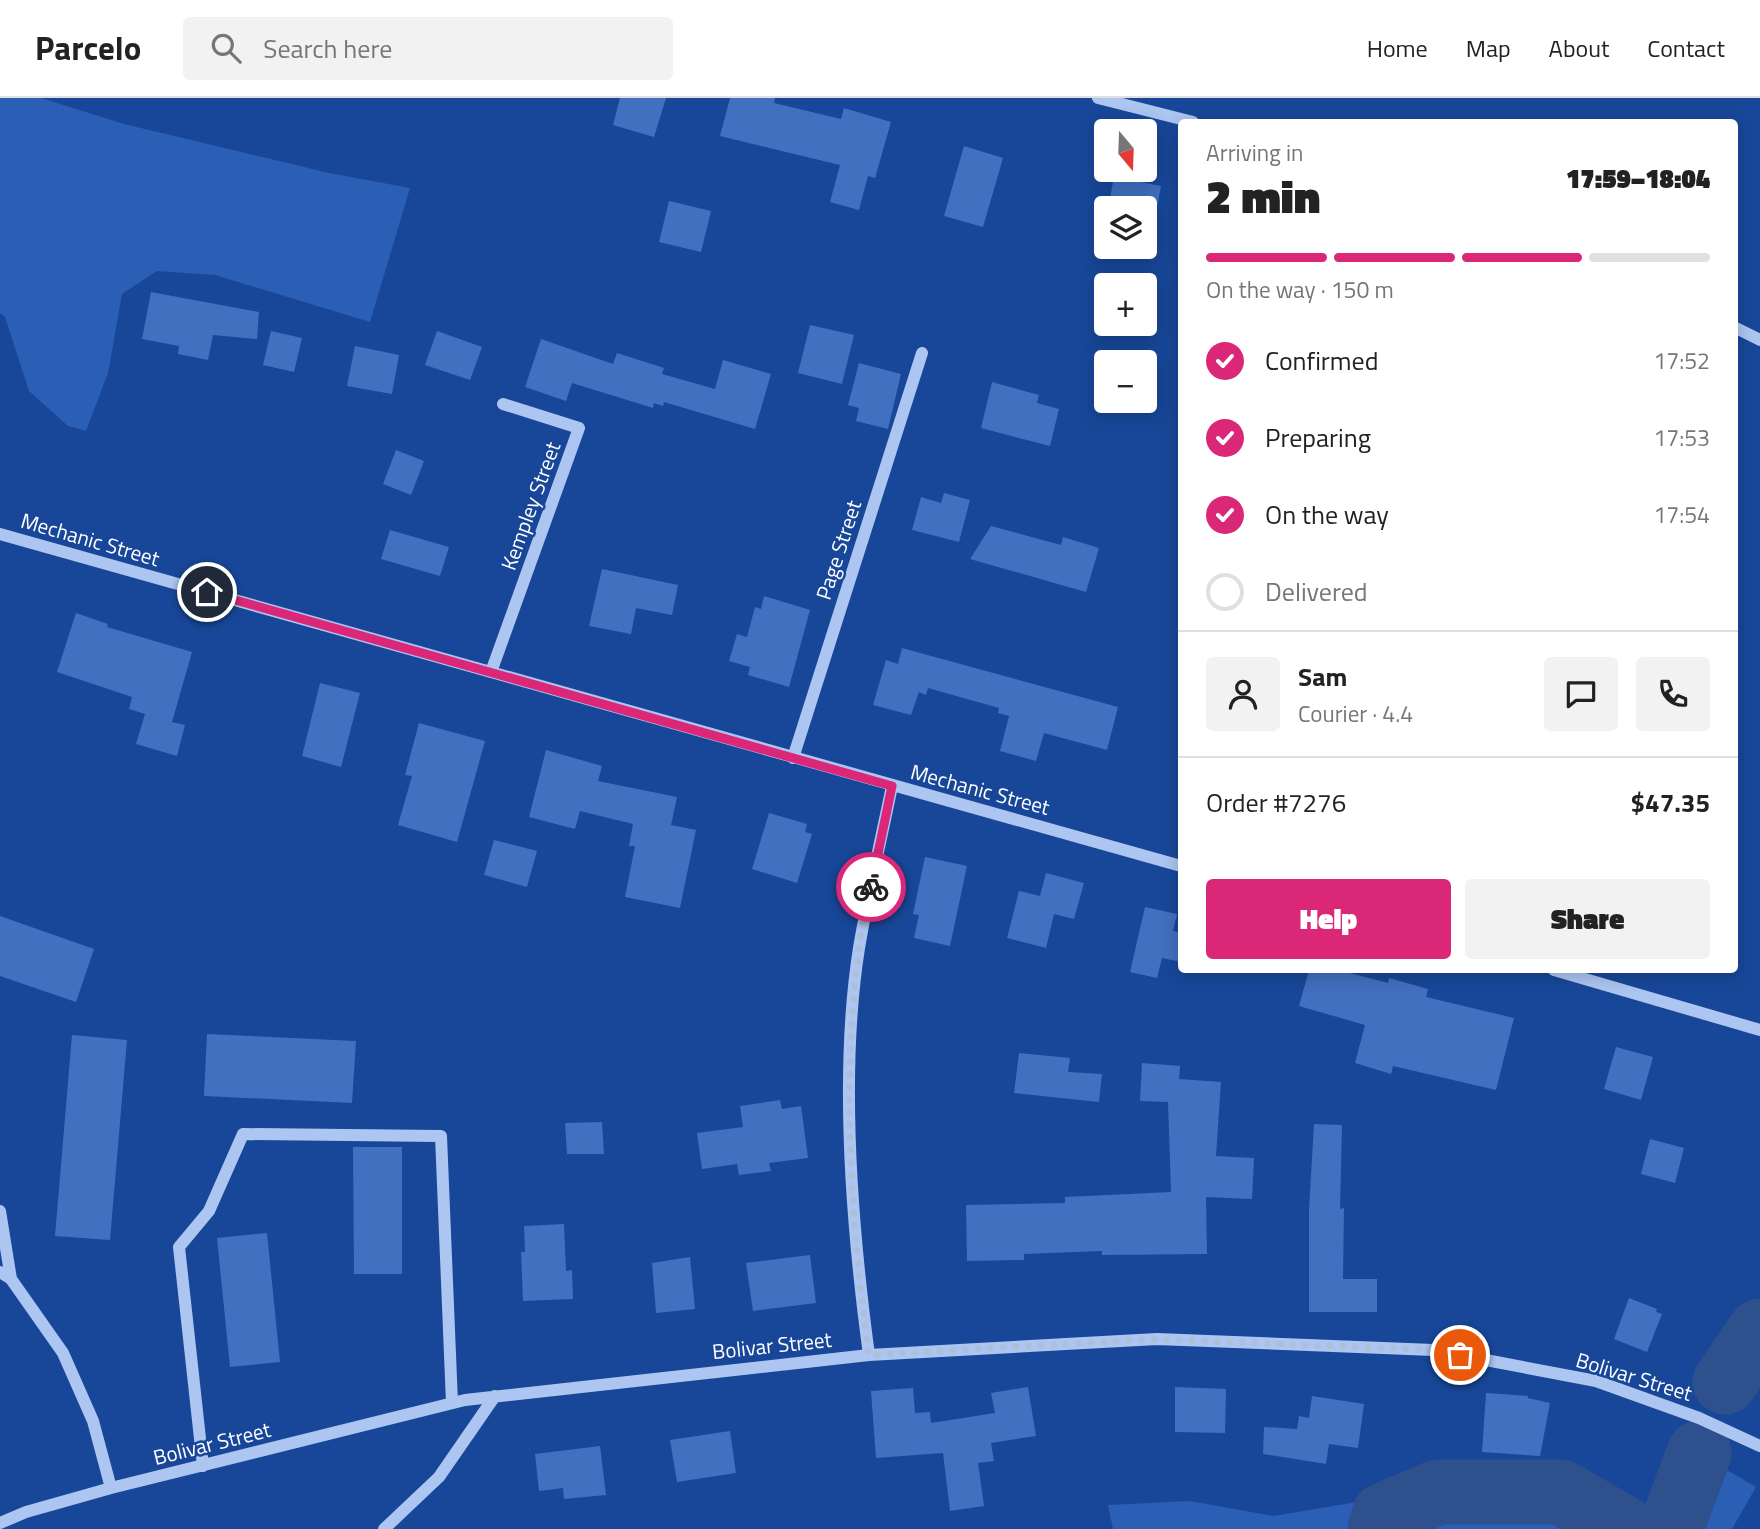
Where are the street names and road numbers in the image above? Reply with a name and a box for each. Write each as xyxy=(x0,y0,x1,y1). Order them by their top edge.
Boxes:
street label: Kempley Street xyxy=(492,436,568,575)
street label: Page Street xyxy=(807,495,869,604)
street label: Mechanic Street xyxy=(17,504,164,574)
street label: Mechanic Street xyxy=(907,755,1054,823)
street label: Bolivar Street xyxy=(711,1323,834,1367)
street label: Bolivar Street xyxy=(1572,1343,1697,1409)
street label: Bolivar Street xyxy=(150,1413,274,1473)

